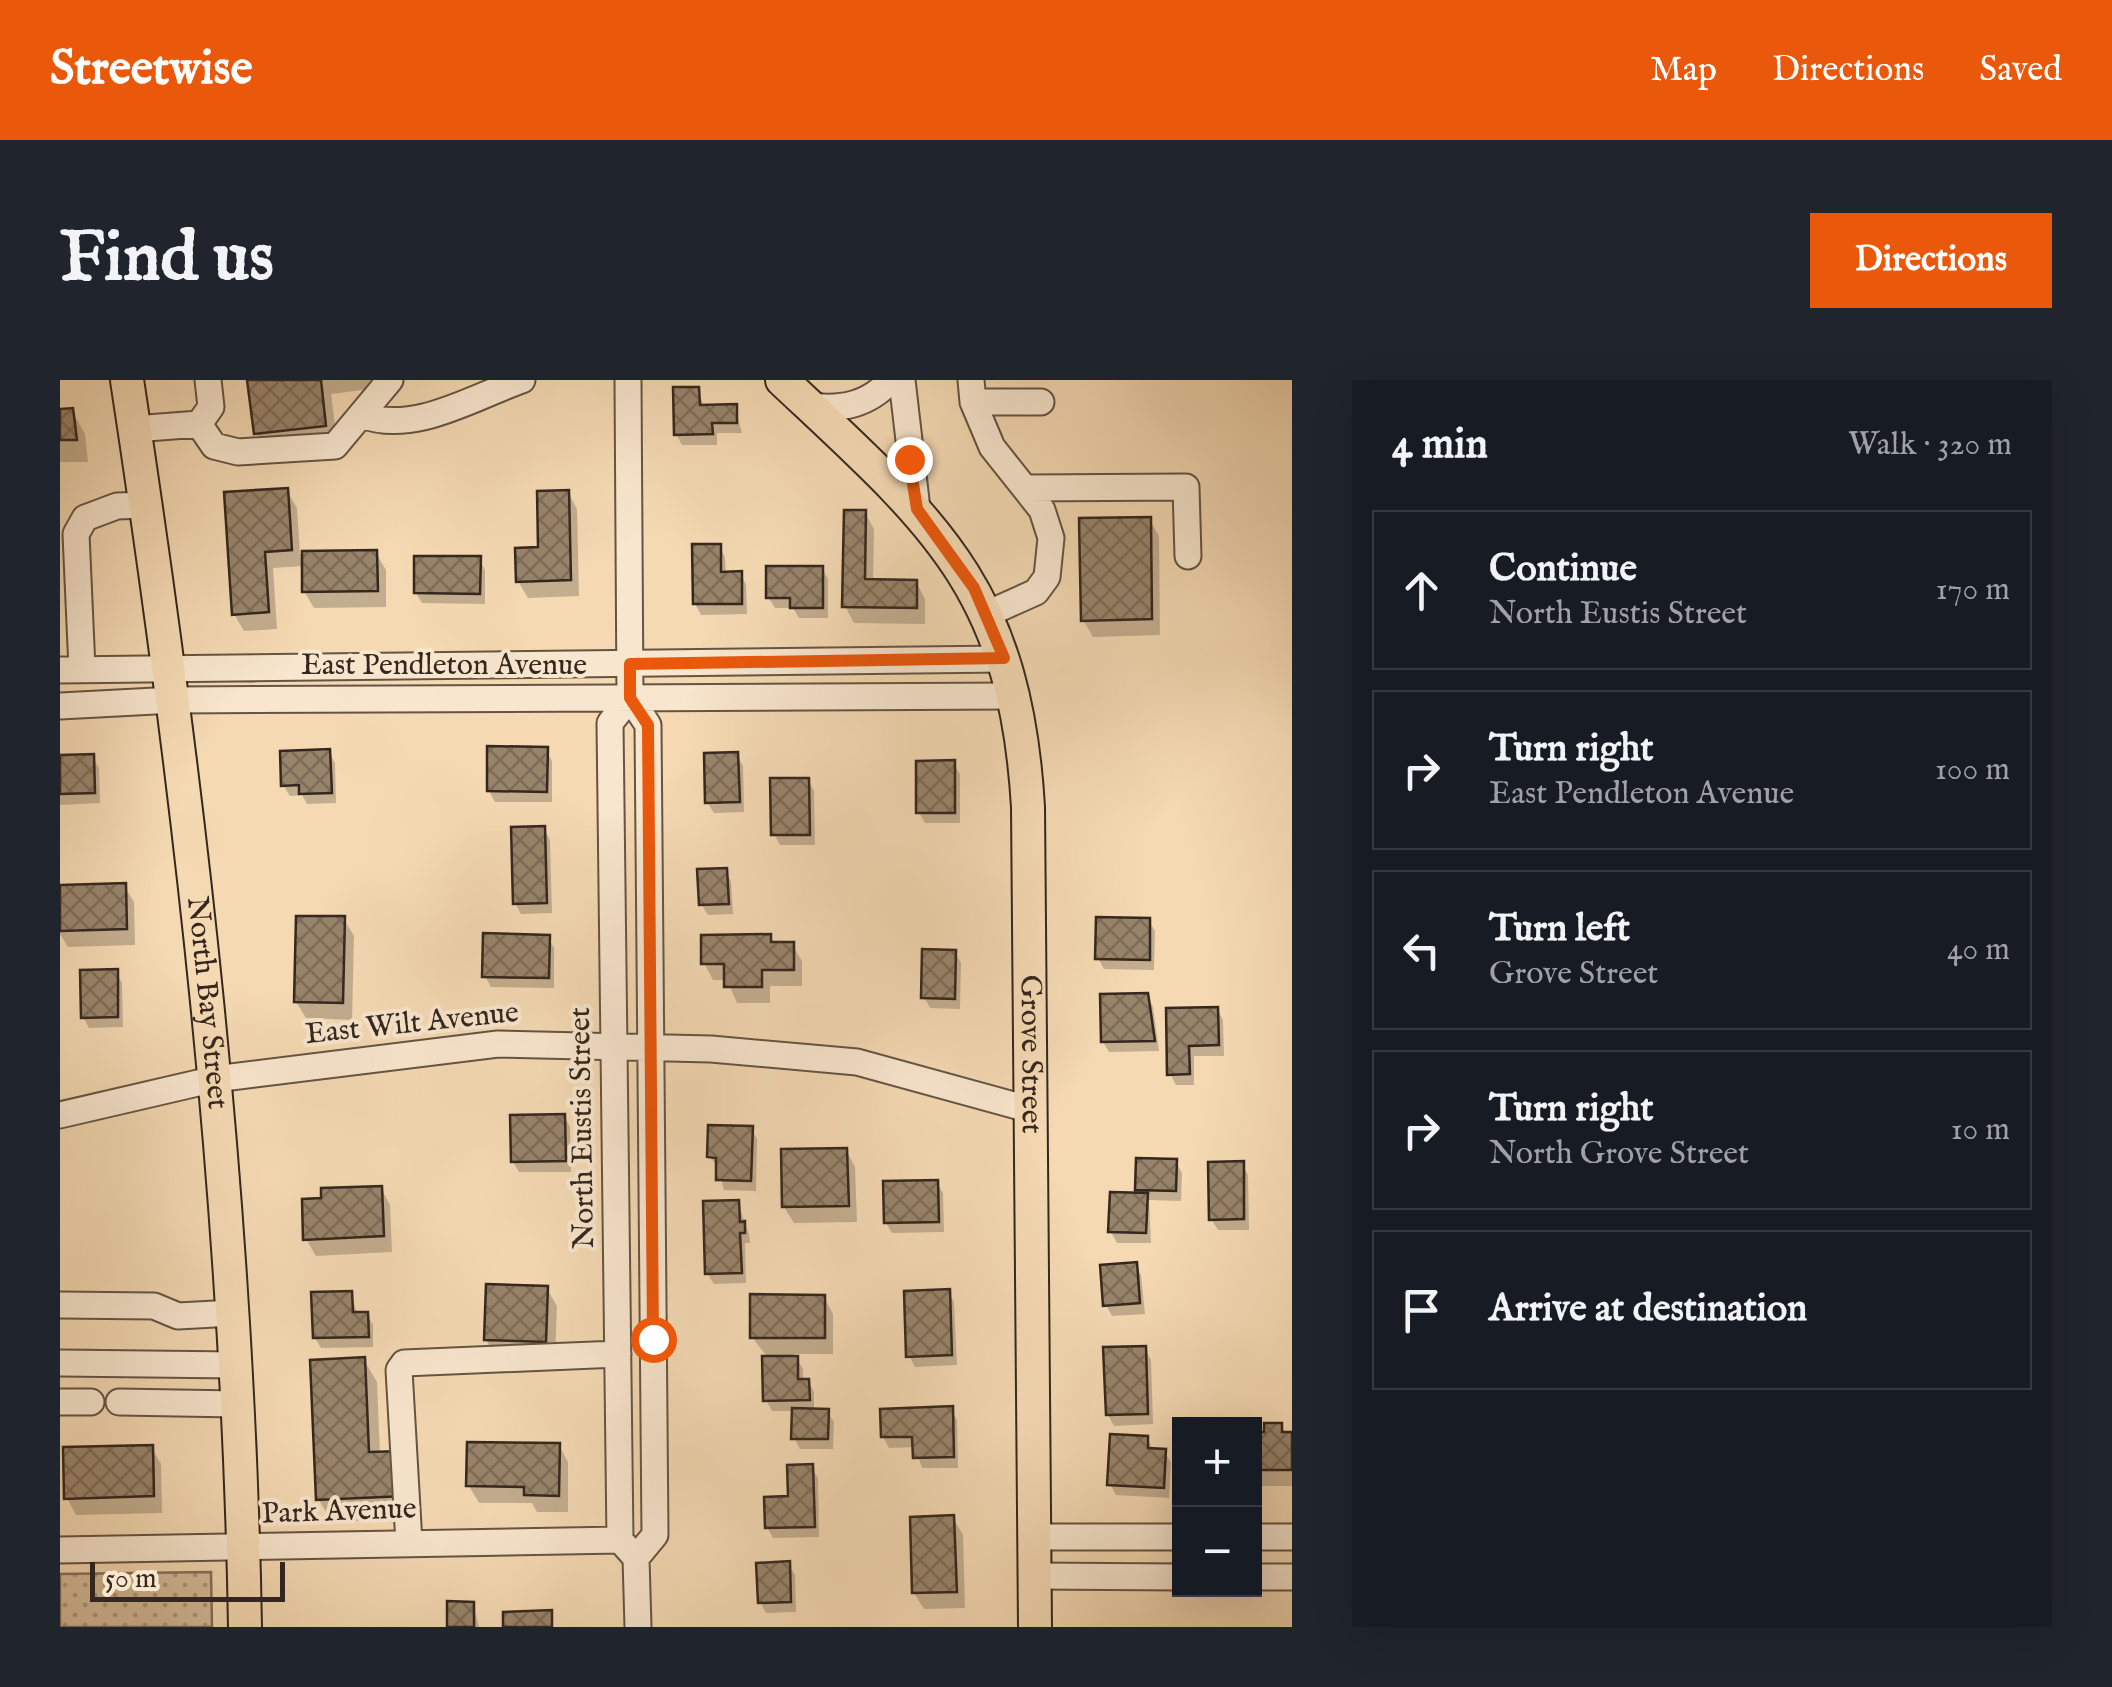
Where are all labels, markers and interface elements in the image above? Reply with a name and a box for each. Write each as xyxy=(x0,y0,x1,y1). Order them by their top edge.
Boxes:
text: Streetwise xyxy=(50,40,253,100)
text: Map xyxy=(1650,48,1717,93)
text: Directions xyxy=(1772,48,1924,93)
text: Saved xyxy=(1979,48,2062,93)
button: Directions xyxy=(1810,213,2052,308)
text: Find us xyxy=(60,216,274,304)
text: 4 min xyxy=(1392,419,1488,472)
text: Walk · 320 m xyxy=(1848,425,2012,466)
route end xyxy=(887,437,933,483)
text: Continue xyxy=(1489,546,1637,594)
icon: ahead xyxy=(1394,563,1449,618)
text: 170 m xyxy=(1936,570,2010,611)
text: North Eustis Street xyxy=(1489,594,1747,635)
street label: East Pendleton Avenue xyxy=(301,647,587,685)
text: Turn right xyxy=(1489,726,1653,774)
icon: right xyxy=(1394,743,1449,798)
text: 100 m xyxy=(1935,750,2010,791)
text: East Pendleton Avenue xyxy=(1489,774,1794,815)
street label: North Bay Street xyxy=(177,895,236,1111)
text: Turn left xyxy=(1489,906,1630,954)
icon: left xyxy=(1394,923,1449,978)
text: 40 m xyxy=(1947,930,2010,971)
text: Grove Street xyxy=(1489,954,1658,995)
street label: Grove Street xyxy=(1010,975,1050,1134)
street label: East Wilt Avenue xyxy=(303,994,521,1054)
street label: North Eustis Street xyxy=(562,1007,604,1249)
text: Turn right xyxy=(1489,1086,1653,1134)
icon: right xyxy=(1394,1103,1449,1158)
text: 10 m xyxy=(1951,1110,2010,1151)
text: North Grove Street xyxy=(1489,1134,1749,1175)
icon: arrive xyxy=(1394,1283,1449,1338)
text: Arrive at destination xyxy=(1489,1286,1807,1334)
route start xyxy=(631,1317,677,1363)
map controls xyxy=(1172,1417,1262,1597)
button: + xyxy=(1172,1417,1262,1507)
street label: Park Avenue xyxy=(261,1490,417,1534)
button: − xyxy=(1172,1507,1262,1597)
scale bar xyxy=(90,1557,285,1602)
text: 50 m xyxy=(105,1562,157,1597)

